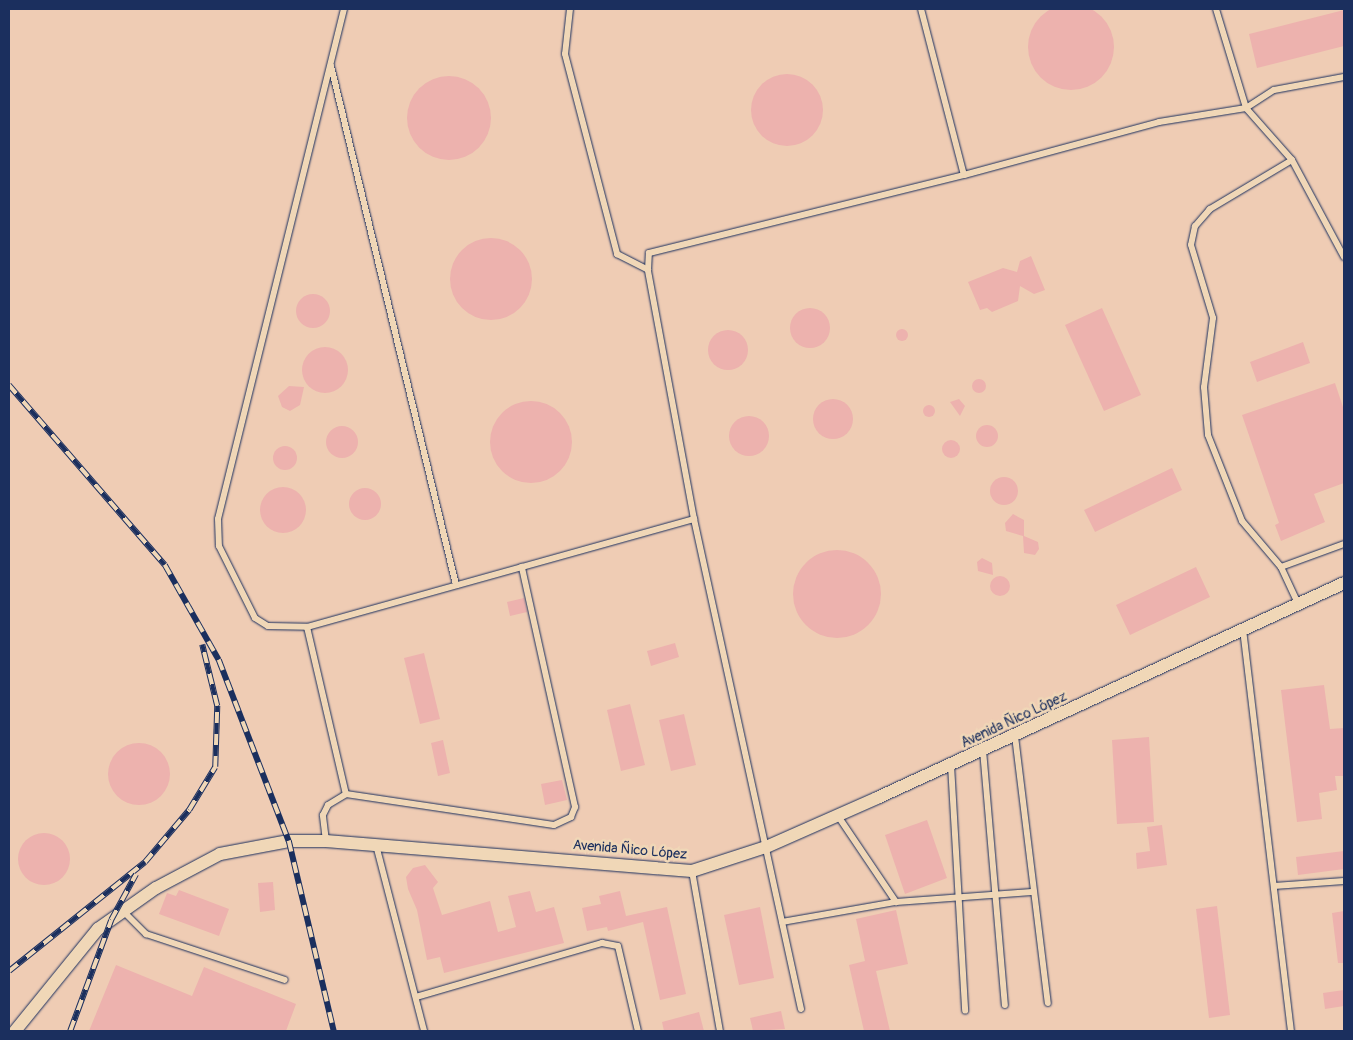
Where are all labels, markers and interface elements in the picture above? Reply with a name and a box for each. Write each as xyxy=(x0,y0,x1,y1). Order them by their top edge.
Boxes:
street label: Avenida Ñico López xyxy=(958,688,1070,752)
street label: Avenida Ñico López xyxy=(572,837,688,863)

